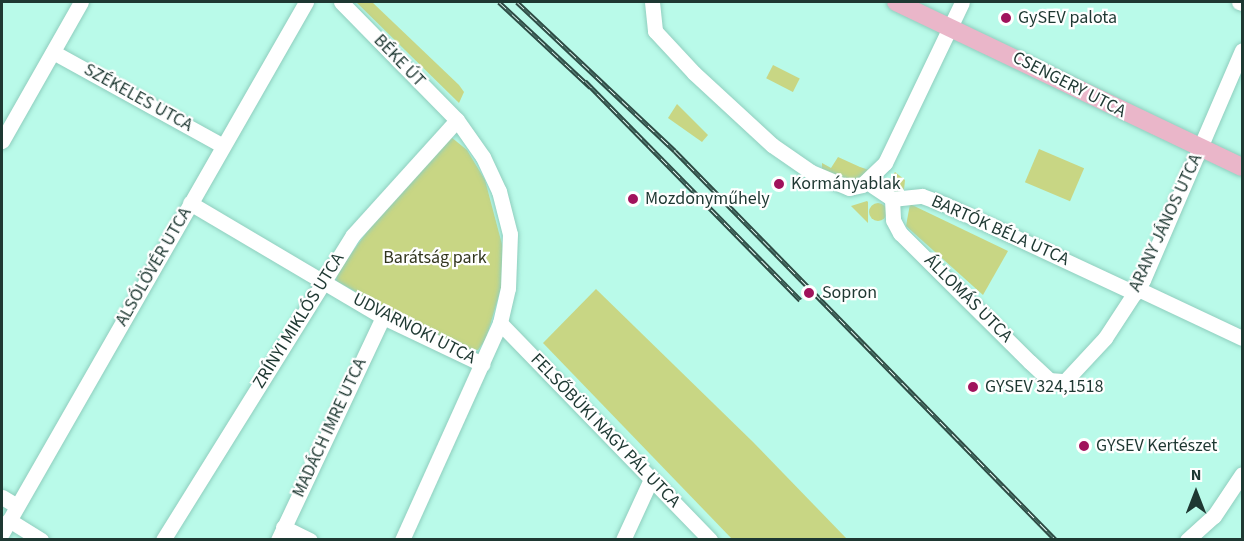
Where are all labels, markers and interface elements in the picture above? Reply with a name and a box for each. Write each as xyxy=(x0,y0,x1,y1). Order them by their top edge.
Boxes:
place label: GySEV palota xyxy=(1018,7,1117,29)
marker: GySEV palota xyxy=(999,11,1013,25)
street label: BÉKE ÚT xyxy=(369,30,429,92)
street label: CSENGERY UTCA xyxy=(1009,47,1129,123)
street label: SZÉKELES UTCA xyxy=(80,59,196,137)
street label: ARANY JÁNOS UTCA xyxy=(1125,151,1207,295)
place label: Kormányablak xyxy=(791,173,901,195)
marker: Kormányablak xyxy=(772,177,786,191)
place label: Mozdonyműhely xyxy=(645,188,770,210)
street label: BARTÓK BÉLA UTCA xyxy=(928,191,1072,271)
marker: Mozdonyműhely xyxy=(626,192,640,206)
street label: ALSÓLÖVÉR UTCA xyxy=(111,204,197,330)
park label: Barátság park xyxy=(383,247,487,269)
street label: ZRÍNYI MIKLÓS UTCA xyxy=(249,249,349,393)
street label: ÁLLOMÁS UTCA xyxy=(919,250,1017,348)
place label: Sopron xyxy=(822,282,877,304)
marker: Sopron xyxy=(800,284,818,302)
street label: UDVARNOKI UTCA xyxy=(349,289,479,369)
street label: FELSŐBÜKI NAGY PÁL UTCA xyxy=(526,349,684,513)
street label: MADÁCH IMRE UTCA xyxy=(288,355,372,501)
place label: GYSEV 324,1518 xyxy=(985,376,1103,398)
marker: GYSEV 324,1518 xyxy=(966,380,980,394)
place label: GYSEV Kertészet xyxy=(1096,435,1217,457)
marker: GYSEV Kertészet xyxy=(1077,439,1091,453)
north arrow xyxy=(1166,463,1226,523)
text: N xyxy=(1191,464,1201,486)

